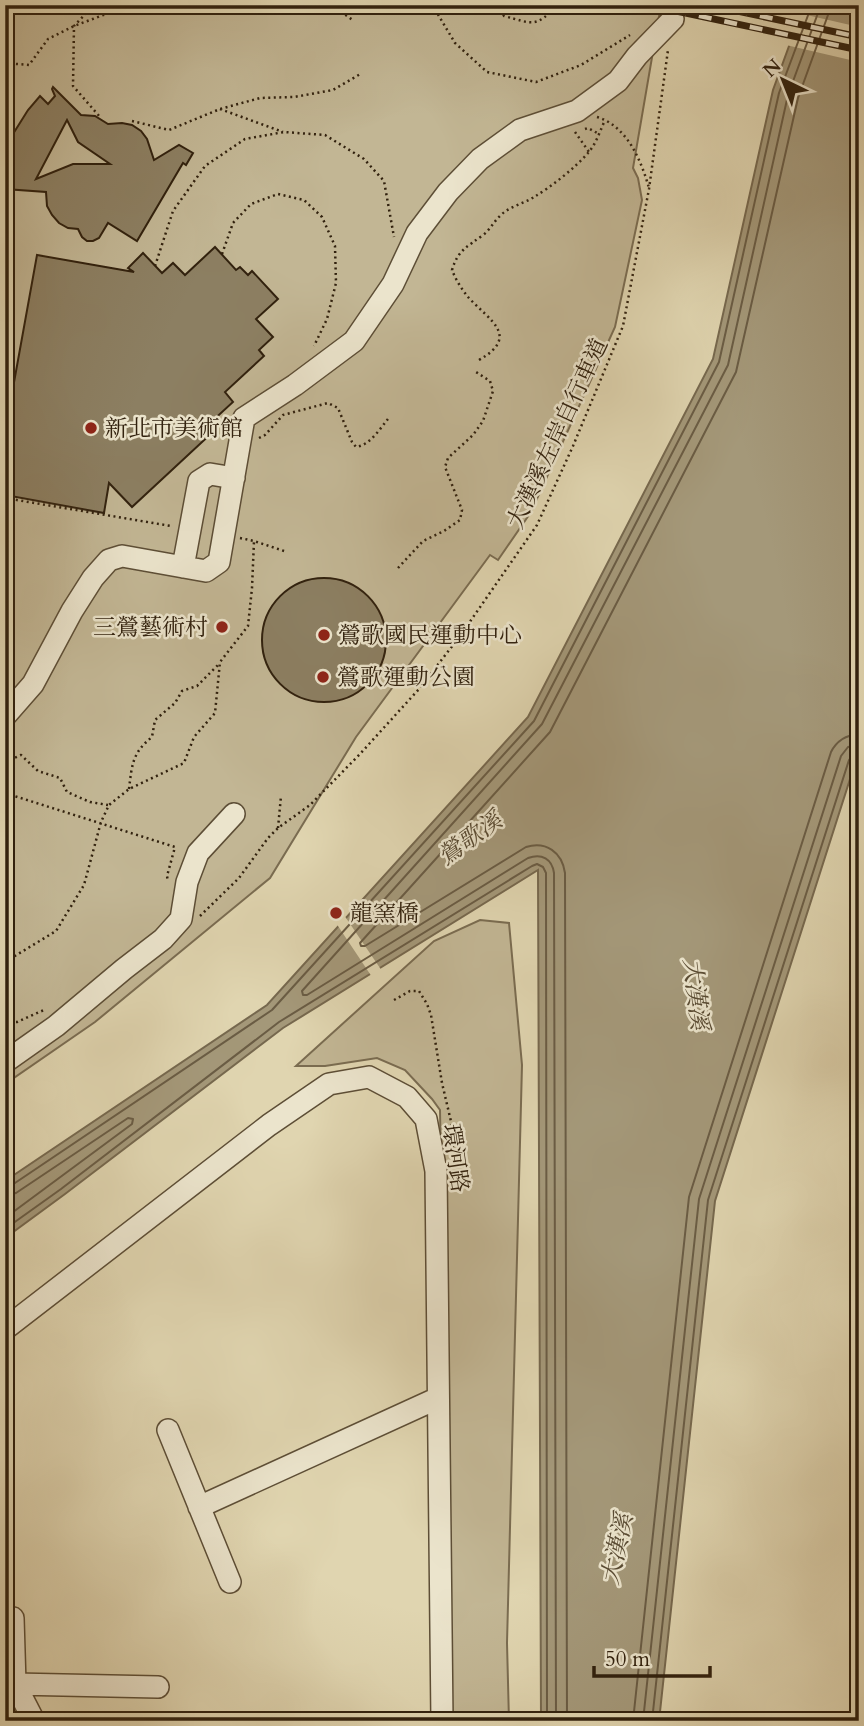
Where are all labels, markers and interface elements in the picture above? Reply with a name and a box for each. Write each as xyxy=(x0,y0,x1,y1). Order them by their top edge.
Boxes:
north arrow xyxy=(748,46,818,116)
text: N xyxy=(757,53,787,83)
street label: 大漢溪左岸自行車道 xyxy=(500,333,615,534)
place label: 新北市美術館 xyxy=(105,413,243,444)
marker: 新北市美術館 xyxy=(83,420,99,436)
place label: 三鶯藝術村 xyxy=(93,612,208,643)
marker: 三鶯藝術村 xyxy=(214,619,230,635)
place label: 鶯歌國民運動中心 xyxy=(338,620,522,651)
marker: 鶯歌國民運動中心 xyxy=(316,627,332,643)
place label: 鶯歌運動公園 xyxy=(337,662,475,693)
marker: 鶯歌運動公園 xyxy=(315,669,331,685)
water label: 鶯歌溪 xyxy=(431,802,512,873)
place label: 龍窯橋 xyxy=(350,898,419,929)
marker: 龍窯橋 xyxy=(328,905,344,921)
water label: 大漢溪 xyxy=(675,956,717,1035)
street label: 環河路 xyxy=(435,1122,476,1194)
water label: 大漢溪 xyxy=(594,1508,642,1588)
scale bar xyxy=(594,1635,710,1679)
text: 50 m xyxy=(605,1645,650,1674)

